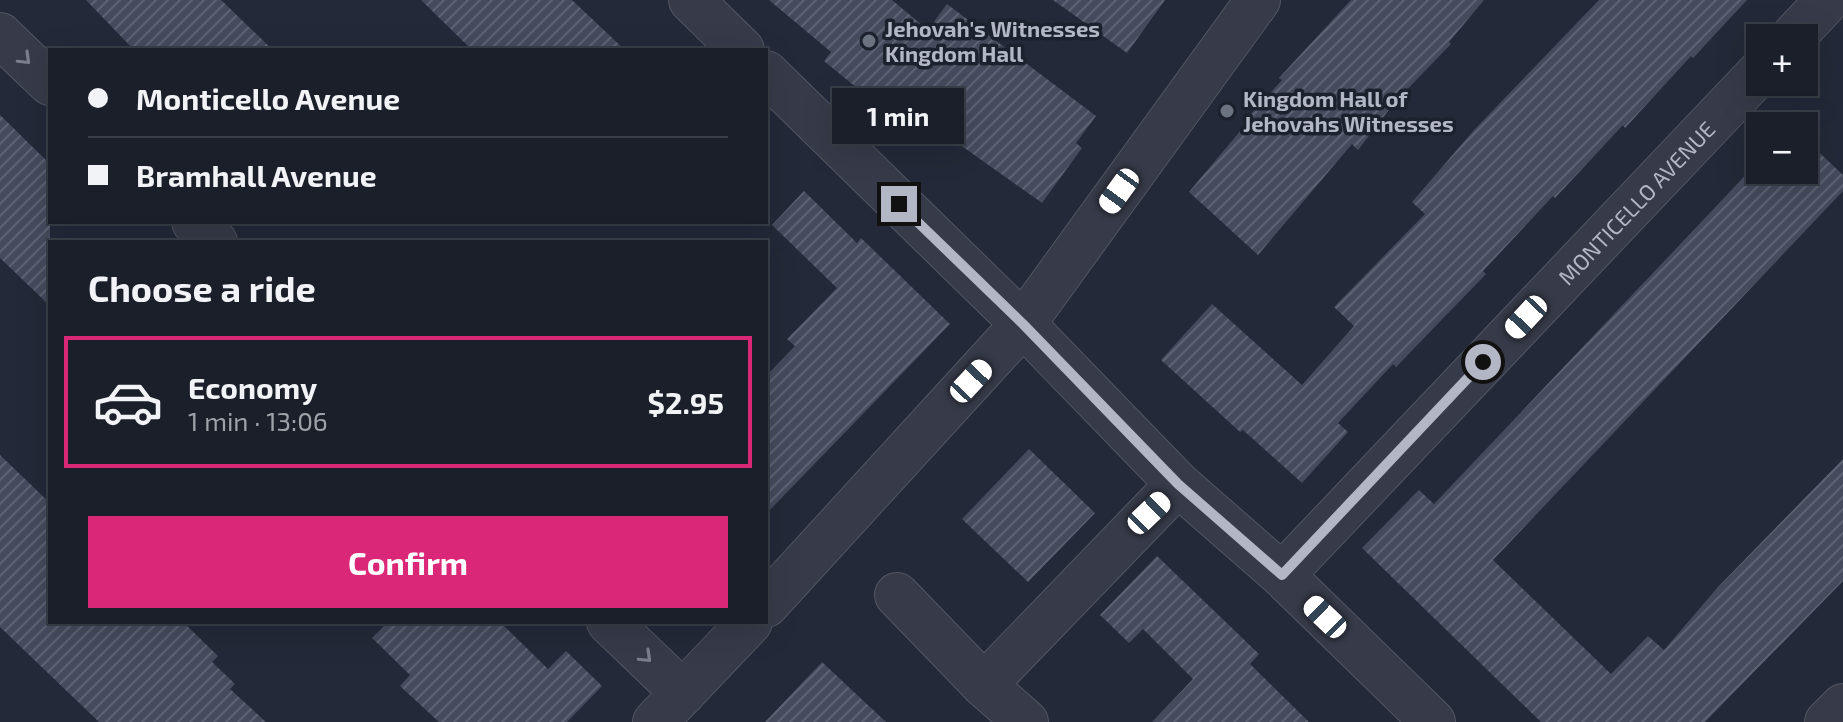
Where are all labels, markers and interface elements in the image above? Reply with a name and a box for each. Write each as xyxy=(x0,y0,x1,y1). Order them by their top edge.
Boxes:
place label: Jehovah's Witnesses Kingdom Hall xyxy=(885,15,1100,66)
map controls xyxy=(1746,24,1818,184)
button: + xyxy=(1746,24,1818,96)
marker: Jehovah's Witnesses Kingdom Hall xyxy=(860,32,878,50)
one-way arrow xyxy=(16,50,30,64)
text: Monticello Avenue xyxy=(136,80,400,116)
place label: Kingdom Hall of Jehovahs Witnesses xyxy=(1243,85,1454,136)
callout: 1 min xyxy=(833,88,965,144)
text: 1 min xyxy=(867,100,929,131)
marker: Kingdom Hall of Jehovahs Witnesses xyxy=(1218,102,1236,120)
button: − xyxy=(1746,112,1818,184)
street label: MONTICELLO AVENUE xyxy=(1552,115,1720,289)
text: Bramhall Avenue xyxy=(136,157,377,193)
car xyxy=(1095,165,1143,217)
route end xyxy=(881,186,917,222)
text: Choose a ride xyxy=(88,266,316,309)
car xyxy=(1501,291,1551,343)
route start xyxy=(1465,344,1501,380)
car xyxy=(946,355,996,407)
icon: car xyxy=(92,366,164,438)
text: Economy xyxy=(188,369,317,405)
text: $2.95 xyxy=(648,384,724,420)
text: 1 min · 13:06 xyxy=(188,405,328,436)
car xyxy=(1123,488,1175,538)
button: Confirm xyxy=(88,516,728,608)
car xyxy=(1299,592,1351,642)
one-way arrow xyxy=(637,648,651,663)

